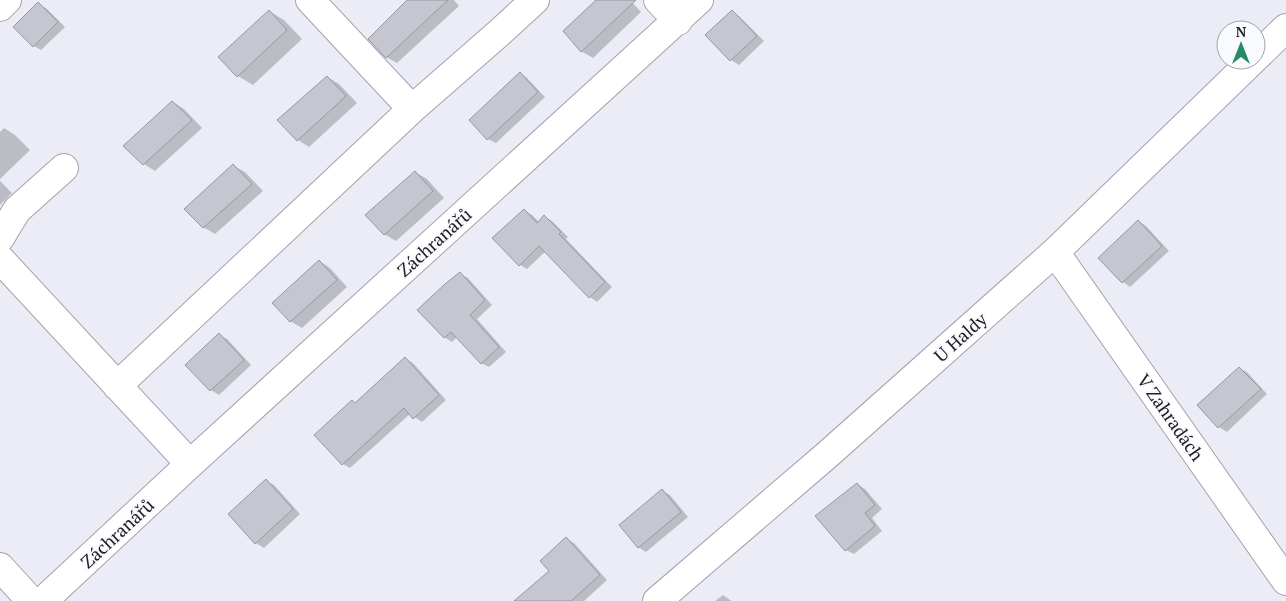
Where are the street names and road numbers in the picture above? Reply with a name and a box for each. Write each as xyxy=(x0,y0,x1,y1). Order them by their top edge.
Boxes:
street label: Záchranářů xyxy=(392,202,476,282)
street label: U Haldy xyxy=(928,306,992,367)
street label: V Zahradách xyxy=(1132,369,1210,466)
street label: Záchranářů xyxy=(75,493,159,573)

